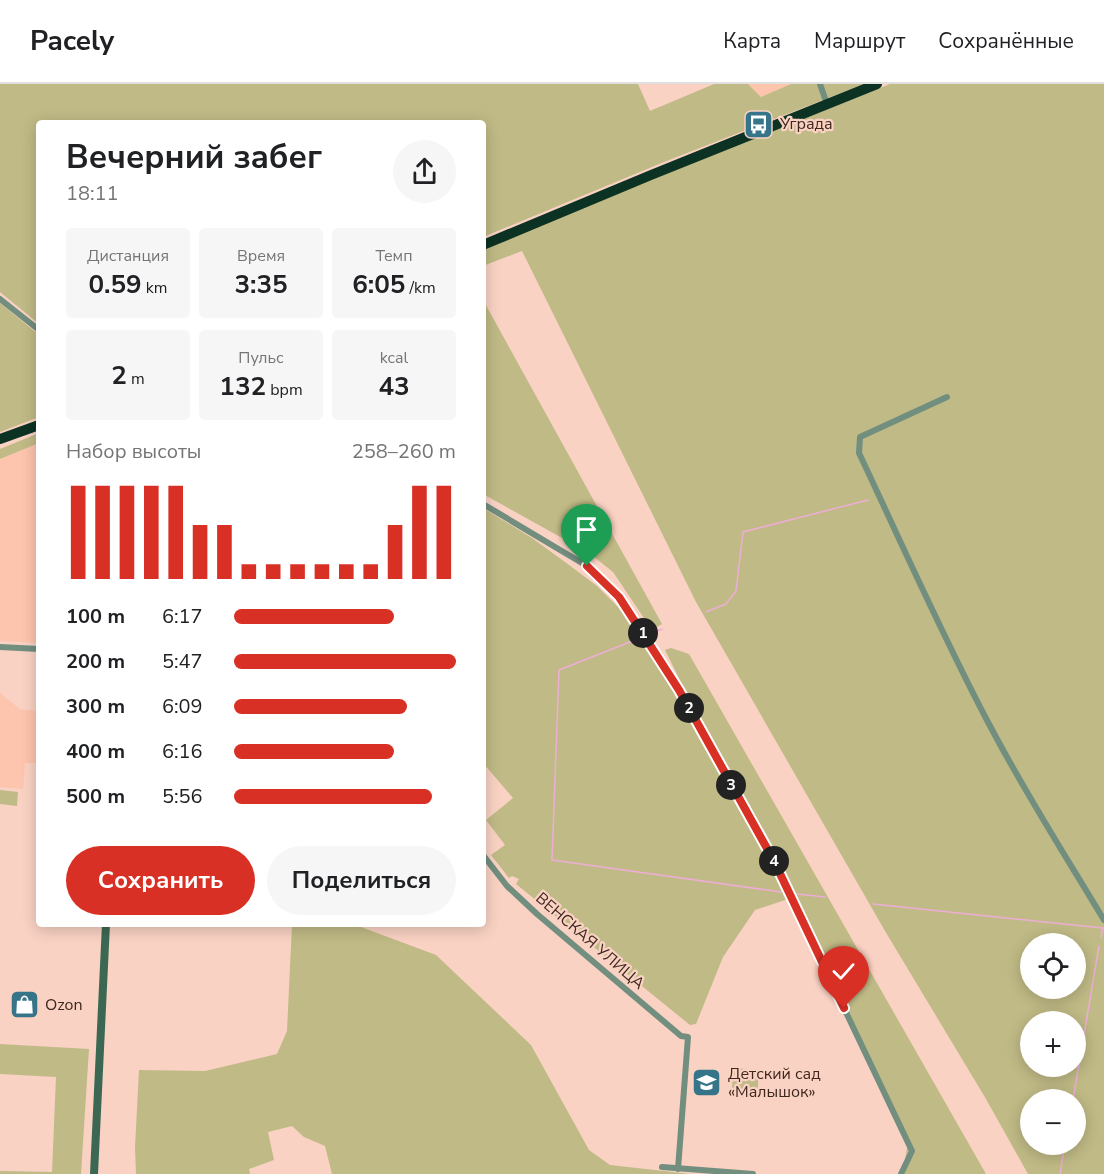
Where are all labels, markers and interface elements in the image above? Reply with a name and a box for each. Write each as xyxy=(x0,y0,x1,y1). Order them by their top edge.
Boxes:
text: Pacely xyxy=(30,22,114,60)
text: Карта xyxy=(723,27,781,55)
text: Маршрут xyxy=(814,27,905,55)
text: Сохранённые xyxy=(938,27,1074,55)
bus stop icon: Уграда xyxy=(743,108,775,140)
place label: Уграда xyxy=(779,113,833,135)
text: Вечерний забег xyxy=(66,135,322,180)
button: share xyxy=(393,140,456,203)
text: 18:11 xyxy=(66,180,119,207)
text: Дистанция xyxy=(87,245,169,267)
text: Время xyxy=(237,245,285,267)
text: Темп xyxy=(376,245,412,267)
text: 0.59 xyxy=(88,267,142,302)
text: 3:35 xyxy=(234,267,288,302)
text: 6:05 xyxy=(352,267,405,302)
text: km xyxy=(142,277,168,299)
text: /km xyxy=(405,277,436,299)
text: Пульс xyxy=(238,347,284,369)
text: kcal xyxy=(380,347,408,369)
text: 2 xyxy=(111,358,127,393)
text: m xyxy=(127,368,145,390)
text: 132 xyxy=(219,369,266,404)
text: 43 xyxy=(378,369,410,404)
text: bpm xyxy=(266,379,303,401)
text: Набор высоты xyxy=(66,438,201,465)
text: 258–260 m xyxy=(352,438,456,465)
pin xyxy=(561,504,612,566)
icon: arrive xyxy=(570,513,603,546)
text: 100 m xyxy=(66,603,125,630)
text: 6:17 xyxy=(162,603,203,630)
pin: 1 xyxy=(628,618,658,648)
text: 1 xyxy=(638,622,648,644)
text: 200 m xyxy=(66,648,125,675)
text: 5:47 xyxy=(162,648,203,675)
text: 300 m xyxy=(66,693,125,720)
text: 6:09 xyxy=(162,693,203,720)
pin: 2 xyxy=(674,693,704,723)
text: 2 xyxy=(684,697,694,719)
text: 400 m xyxy=(66,738,125,765)
text: 6:16 xyxy=(162,738,203,765)
pin: 3 xyxy=(716,770,746,800)
text: 3 xyxy=(726,774,736,796)
text: 500 m xyxy=(66,783,125,810)
text: 5:56 xyxy=(162,783,203,810)
button: Сохранить xyxy=(66,846,255,915)
button: Поделиться xyxy=(267,846,456,915)
pin: 4 xyxy=(759,846,789,876)
text: 4 xyxy=(769,850,779,872)
street label: ВЕНСКАЯ УЛИЦА xyxy=(531,887,649,995)
map controls xyxy=(1020,933,1086,1155)
button: locate xyxy=(1020,933,1086,999)
pin xyxy=(818,946,869,1008)
icon: check xyxy=(827,955,860,988)
shop icon: Ozon xyxy=(8,989,40,1021)
place label: Ozon xyxy=(45,994,83,1016)
button: + xyxy=(1020,1011,1086,1077)
place label: Детский сад «Малышок» xyxy=(728,1063,821,1103)
school or university icon: Детский сад «Малышок» xyxy=(691,1067,723,1099)
button: − xyxy=(1020,1089,1086,1155)

